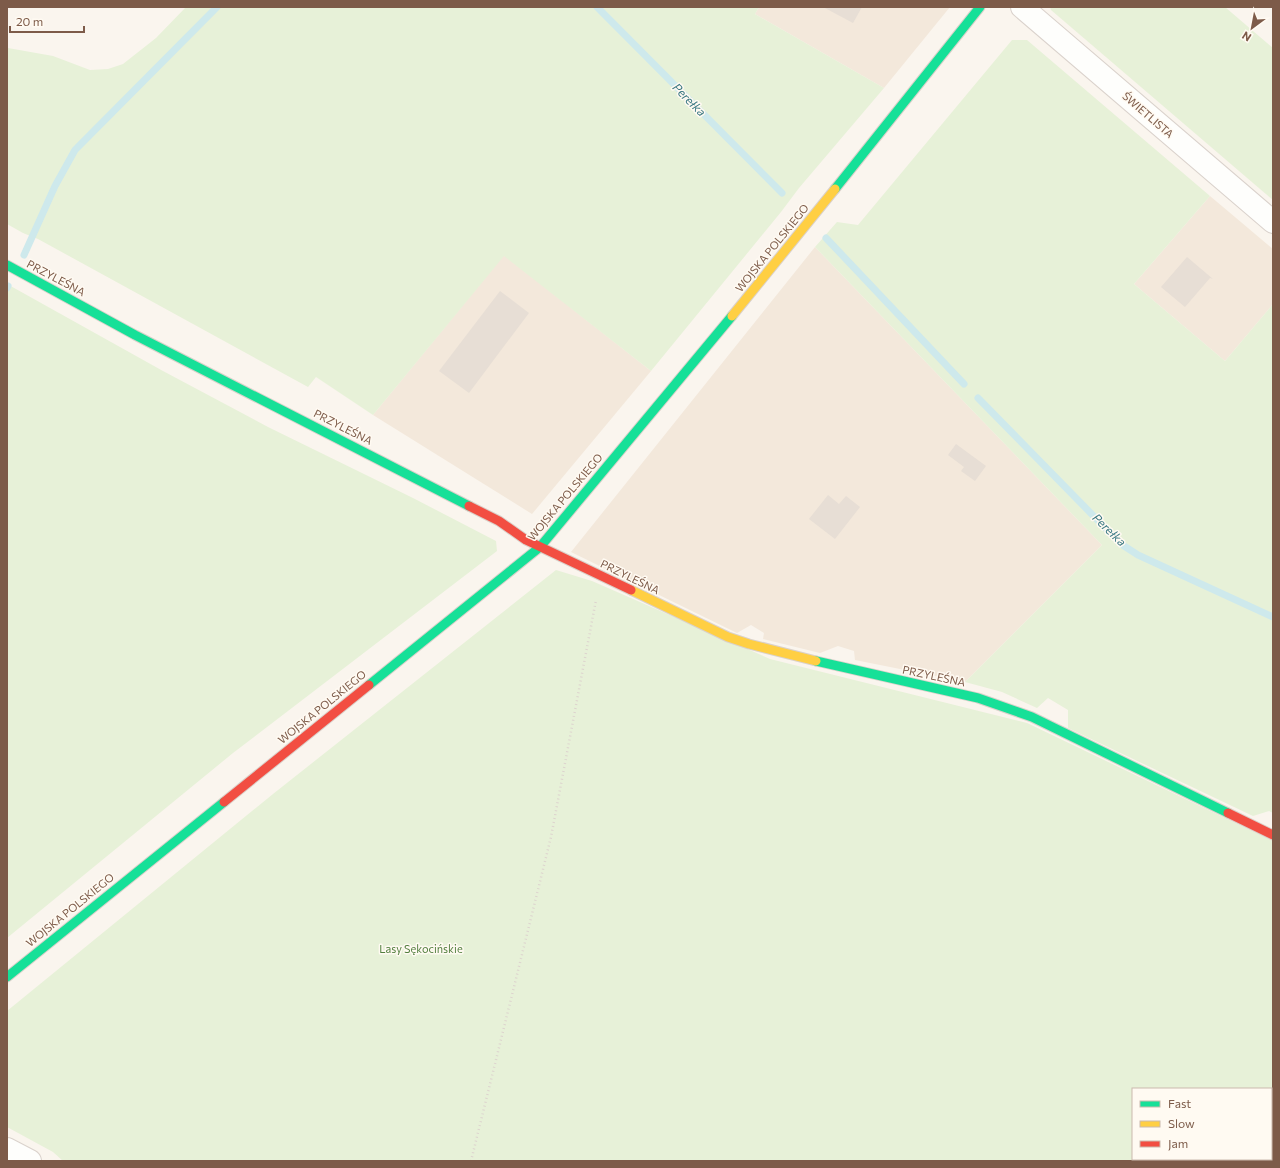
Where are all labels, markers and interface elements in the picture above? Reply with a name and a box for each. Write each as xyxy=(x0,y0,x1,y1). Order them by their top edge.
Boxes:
scale bar xyxy=(10,8,84,34)
north arrow xyxy=(1232,8,1272,48)
text: 20 m xyxy=(16,14,43,28)
text: N xyxy=(1239,29,1253,45)
water label: Perełka xyxy=(670,80,709,119)
street label: ŚWIETLISTA xyxy=(1120,88,1178,141)
street label: WOJSKA POLSKIEGO xyxy=(732,201,812,295)
street label: PRZYLEŚNA xyxy=(25,256,88,299)
street label: PRZYLEŚNA xyxy=(312,405,375,447)
street label: WOJSKA POLSKIEGO xyxy=(524,451,606,543)
water label: Perełka xyxy=(1090,510,1129,549)
street label: PRZYLEŚNA xyxy=(599,556,663,597)
street label: PRZYLEŚNA xyxy=(901,662,967,689)
street label: WOJSKA POLSKIEGO xyxy=(275,667,369,747)
street label: WOJSKA POLSKIEGO xyxy=(23,870,117,950)
park label: Lasy Sękocińskie xyxy=(379,942,463,955)
legend xyxy=(1132,1088,1272,1160)
text: Fast xyxy=(1168,1096,1191,1110)
text: Slow xyxy=(1168,1116,1195,1130)
text: Jam xyxy=(1168,1136,1188,1151)

